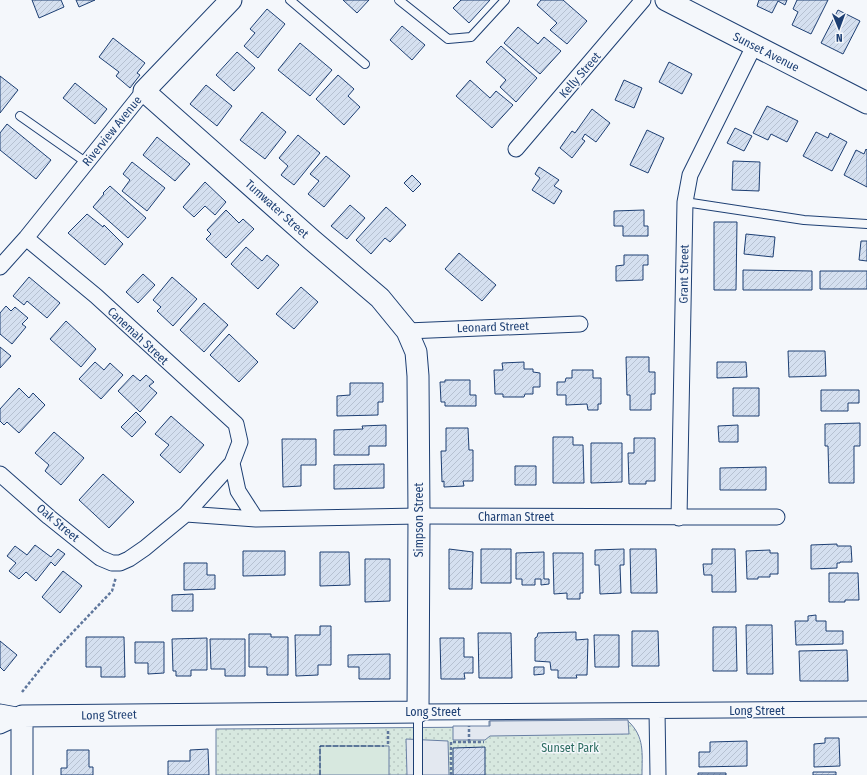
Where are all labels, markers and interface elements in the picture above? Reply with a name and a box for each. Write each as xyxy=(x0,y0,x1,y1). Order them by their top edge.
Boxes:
north arrow xyxy=(819,8,859,48)
street label: Sunset Avenue xyxy=(731,29,801,75)
text: N xyxy=(836,31,843,44)
street label: Kelly Street xyxy=(556,49,604,101)
street label: Riverview Avenue xyxy=(79,93,145,169)
street label: Tumwater Street xyxy=(242,177,312,241)
street label: Grant Street xyxy=(676,244,692,304)
street label: Canemah Street xyxy=(105,304,171,368)
street label: Leonard Street xyxy=(457,319,529,335)
street label: Simpson Street xyxy=(412,483,426,557)
street label: Oak Street xyxy=(34,501,82,545)
street label: Charman Street xyxy=(478,510,554,524)
street label: Long Street xyxy=(729,704,785,718)
street label: Long Street xyxy=(405,705,461,719)
street label: Long Street xyxy=(81,708,137,722)
park label: Sunset Park xyxy=(541,741,599,755)

